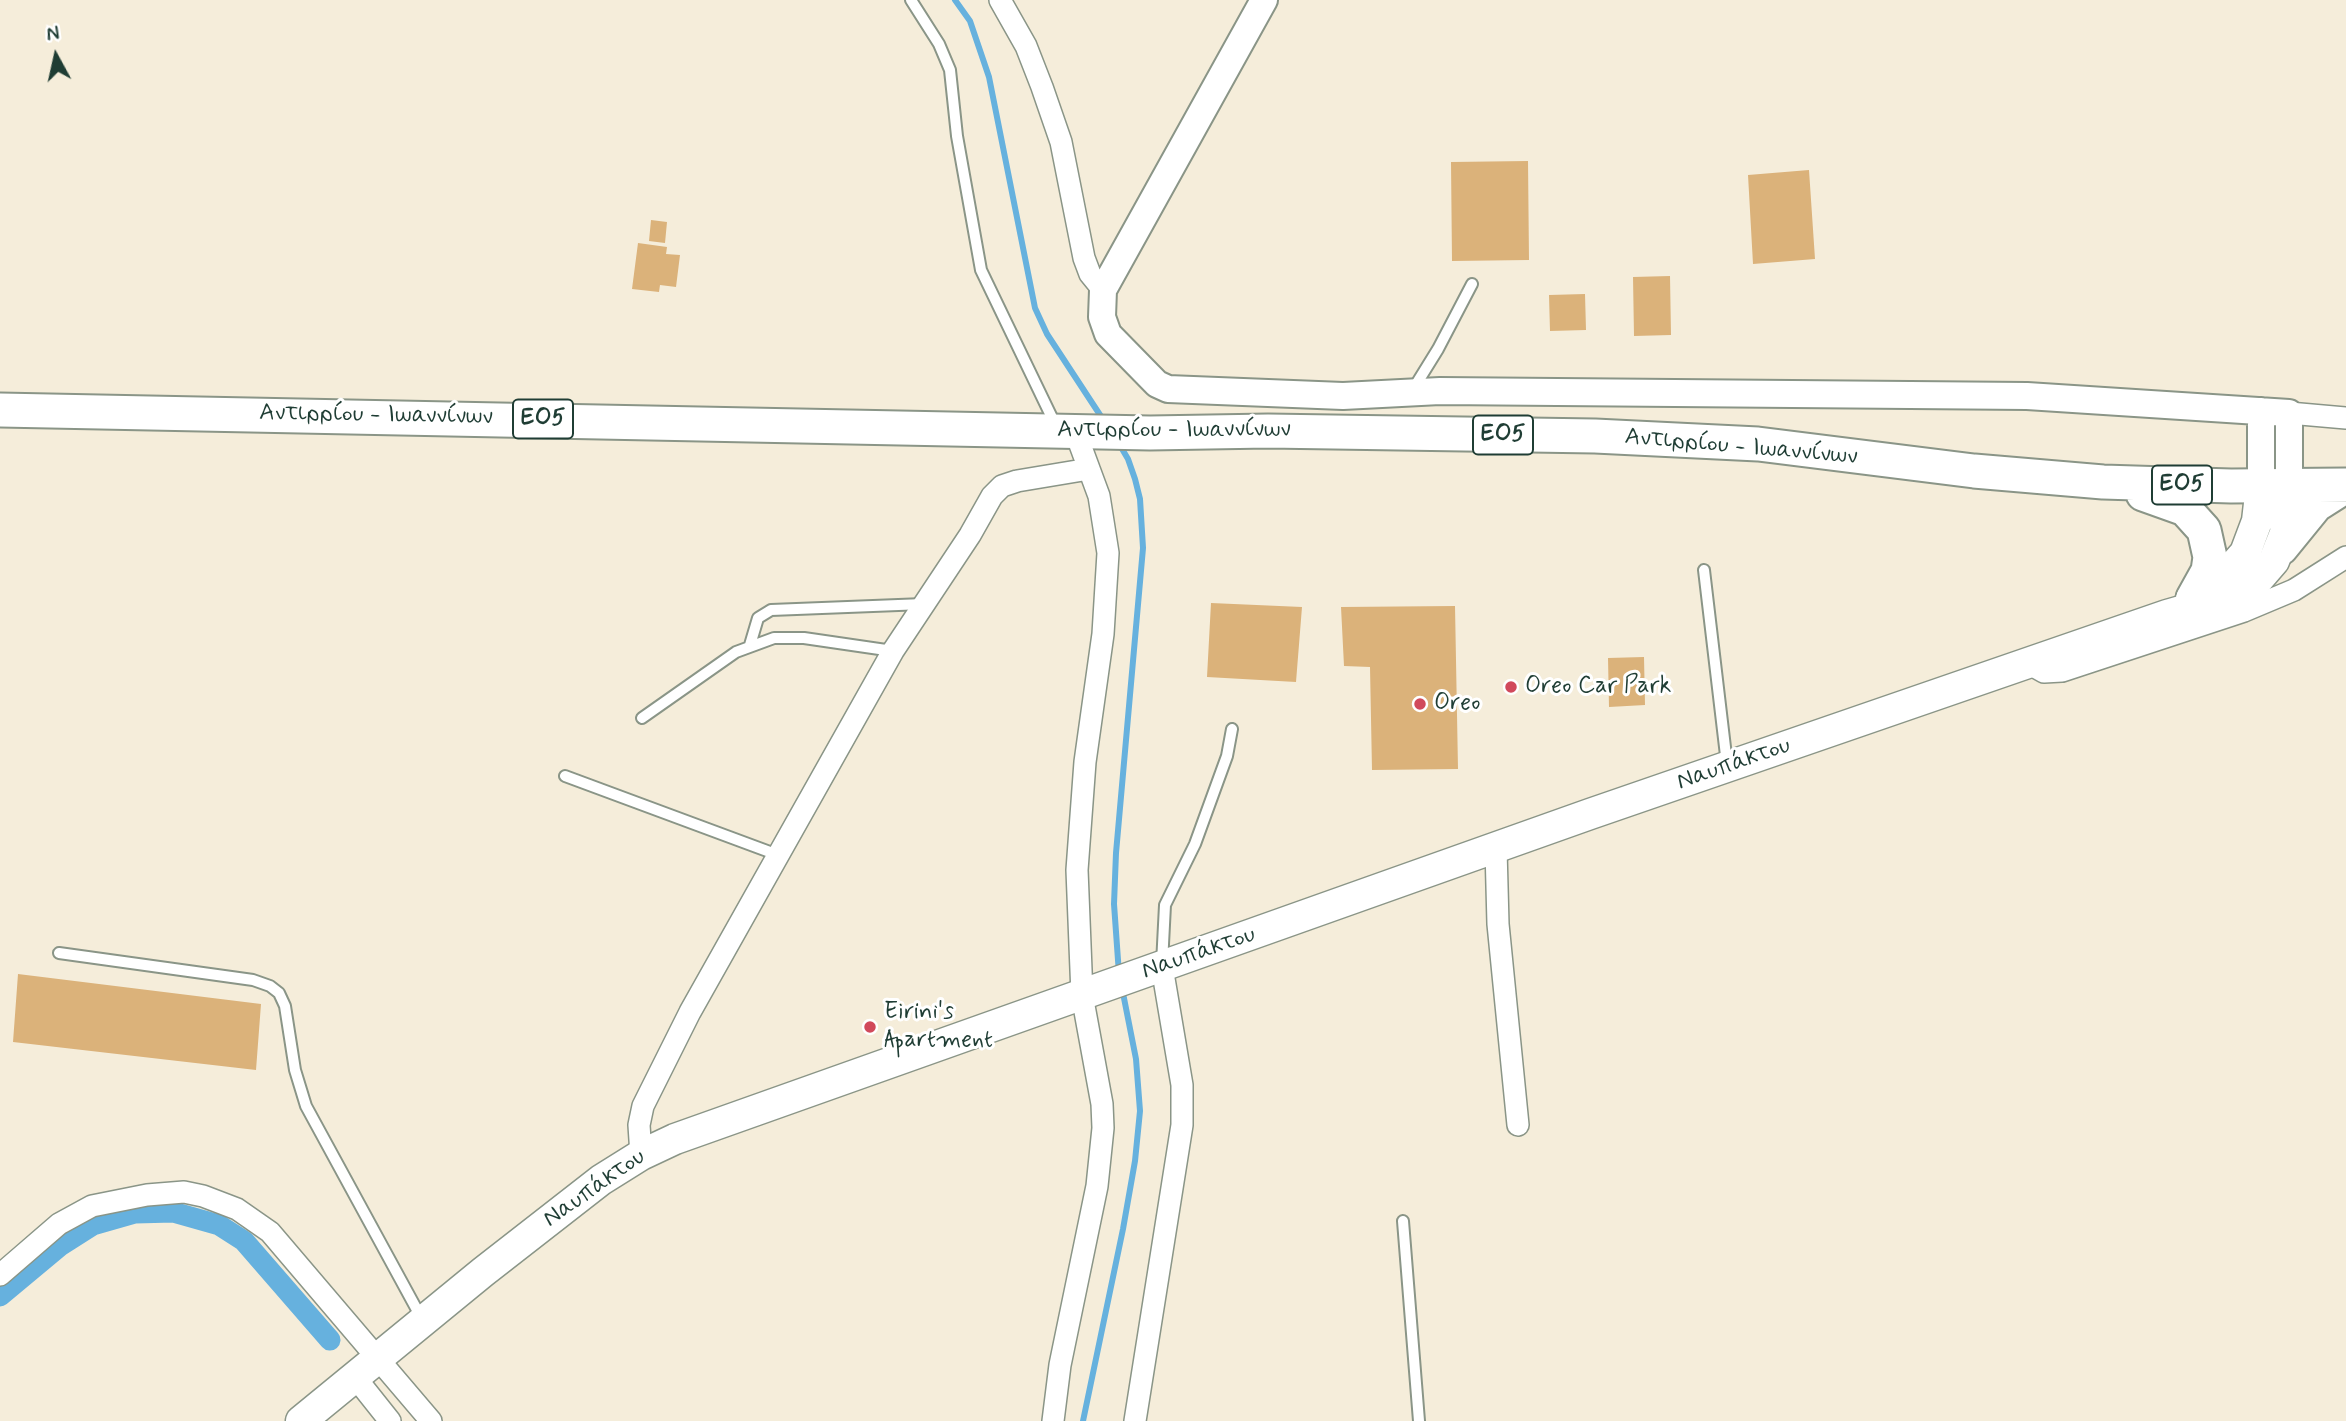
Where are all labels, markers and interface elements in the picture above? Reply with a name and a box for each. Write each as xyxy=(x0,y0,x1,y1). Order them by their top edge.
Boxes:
north arrow xyxy=(21,21,91,91)
text: N xyxy=(45,21,61,48)
street label: Αντιρρίου - Ιωαννίνων xyxy=(259,400,493,432)
road number: ΕΟ5 xyxy=(513,400,573,438)
road number: ΕΟ5 xyxy=(1473,416,1533,454)
street label: Αντιρρίου - Ιωαννίνων xyxy=(1057,417,1291,445)
street label: Αντιρρίου - Ιωαννίνων xyxy=(1623,423,1859,473)
road number: ΕΟ5 xyxy=(2152,466,2212,505)
place label: Oreo Car Park xyxy=(1525,673,1671,701)
marker: Oreo Car Park xyxy=(1503,679,1519,695)
place label: Oreo xyxy=(1434,690,1480,718)
marker: Oreo xyxy=(1412,696,1428,712)
street label: Ναυπάκτου xyxy=(1673,732,1795,798)
street label: Ναυπάκτου xyxy=(1138,921,1260,987)
place label: Eirini's Apartment xyxy=(884,999,993,1055)
marker: Eirini's Apartment xyxy=(862,1019,878,1035)
street label: Ναυπάκτου xyxy=(538,1143,652,1235)

